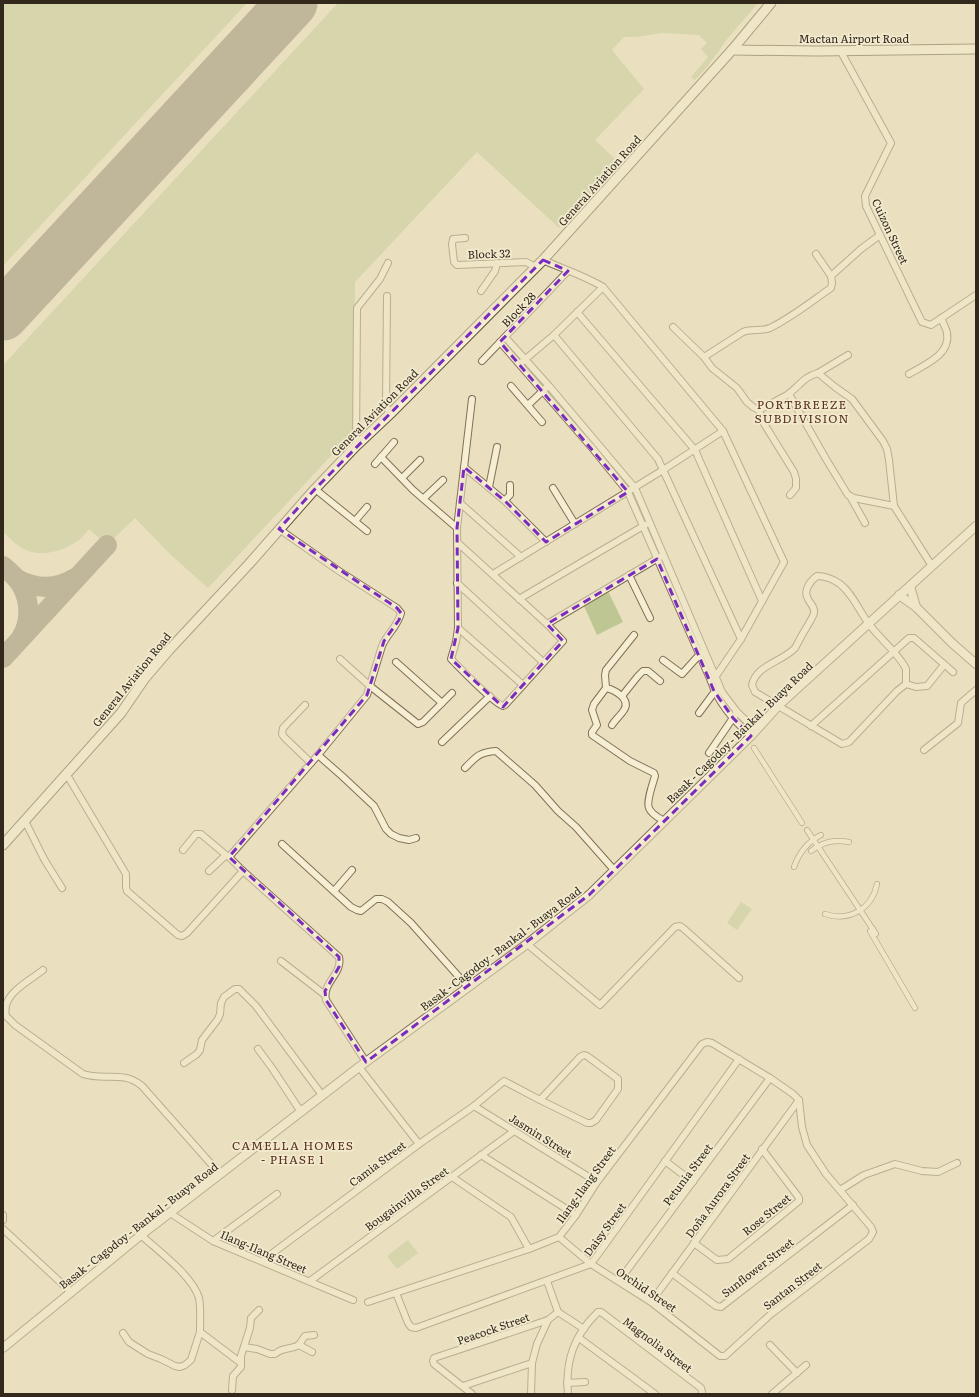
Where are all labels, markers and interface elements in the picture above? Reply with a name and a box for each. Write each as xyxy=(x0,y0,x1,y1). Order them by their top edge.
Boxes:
street label: Mactan Airport Road xyxy=(799,30,909,46)
street label: General Aviation Road xyxy=(554,131,644,229)
street label: Cuizon Street xyxy=(869,196,913,267)
street label: Block 32 xyxy=(467,244,511,262)
street label: Block 28 xyxy=(497,288,539,330)
street label: General Aviation Road xyxy=(327,365,421,459)
district label: PORTBREEZE SUBDIVISION xyxy=(755,395,849,427)
street label: General Aviation Road xyxy=(88,628,174,730)
street label: Basak - Cagodoy - Bankal - Buaya Road xyxy=(662,657,816,806)
street label: Basak - Cagodoy - Bankal - Buaya Road xyxy=(416,882,584,1014)
street label: Jasmin Street xyxy=(506,1109,576,1161)
district label: CAMELLA HOMES - PHASE 1 xyxy=(232,1136,354,1168)
street label: Camia Street xyxy=(345,1136,409,1190)
street label: Petunia Street xyxy=(658,1139,716,1208)
street label: Ilang-Ilang Street xyxy=(551,1141,619,1226)
street label: Doña Aurora Street xyxy=(681,1149,753,1241)
street label: Basak - Cagodoy - Bankal - Buaya Road xyxy=(55,1158,221,1292)
street label: Bougainvilla Street xyxy=(361,1162,452,1234)
street label: Rose Street xyxy=(738,1189,794,1239)
street label: Daisy Street xyxy=(579,1198,629,1259)
street label: Ilang-Ilang Street xyxy=(218,1226,310,1277)
street label: Sunflower Street xyxy=(717,1233,797,1300)
street label: Santan Street xyxy=(759,1257,825,1313)
street label: Orchid Street xyxy=(613,1263,681,1316)
street label: Peacock Street xyxy=(455,1308,532,1348)
street label: Magnolia Street xyxy=(620,1313,697,1376)

